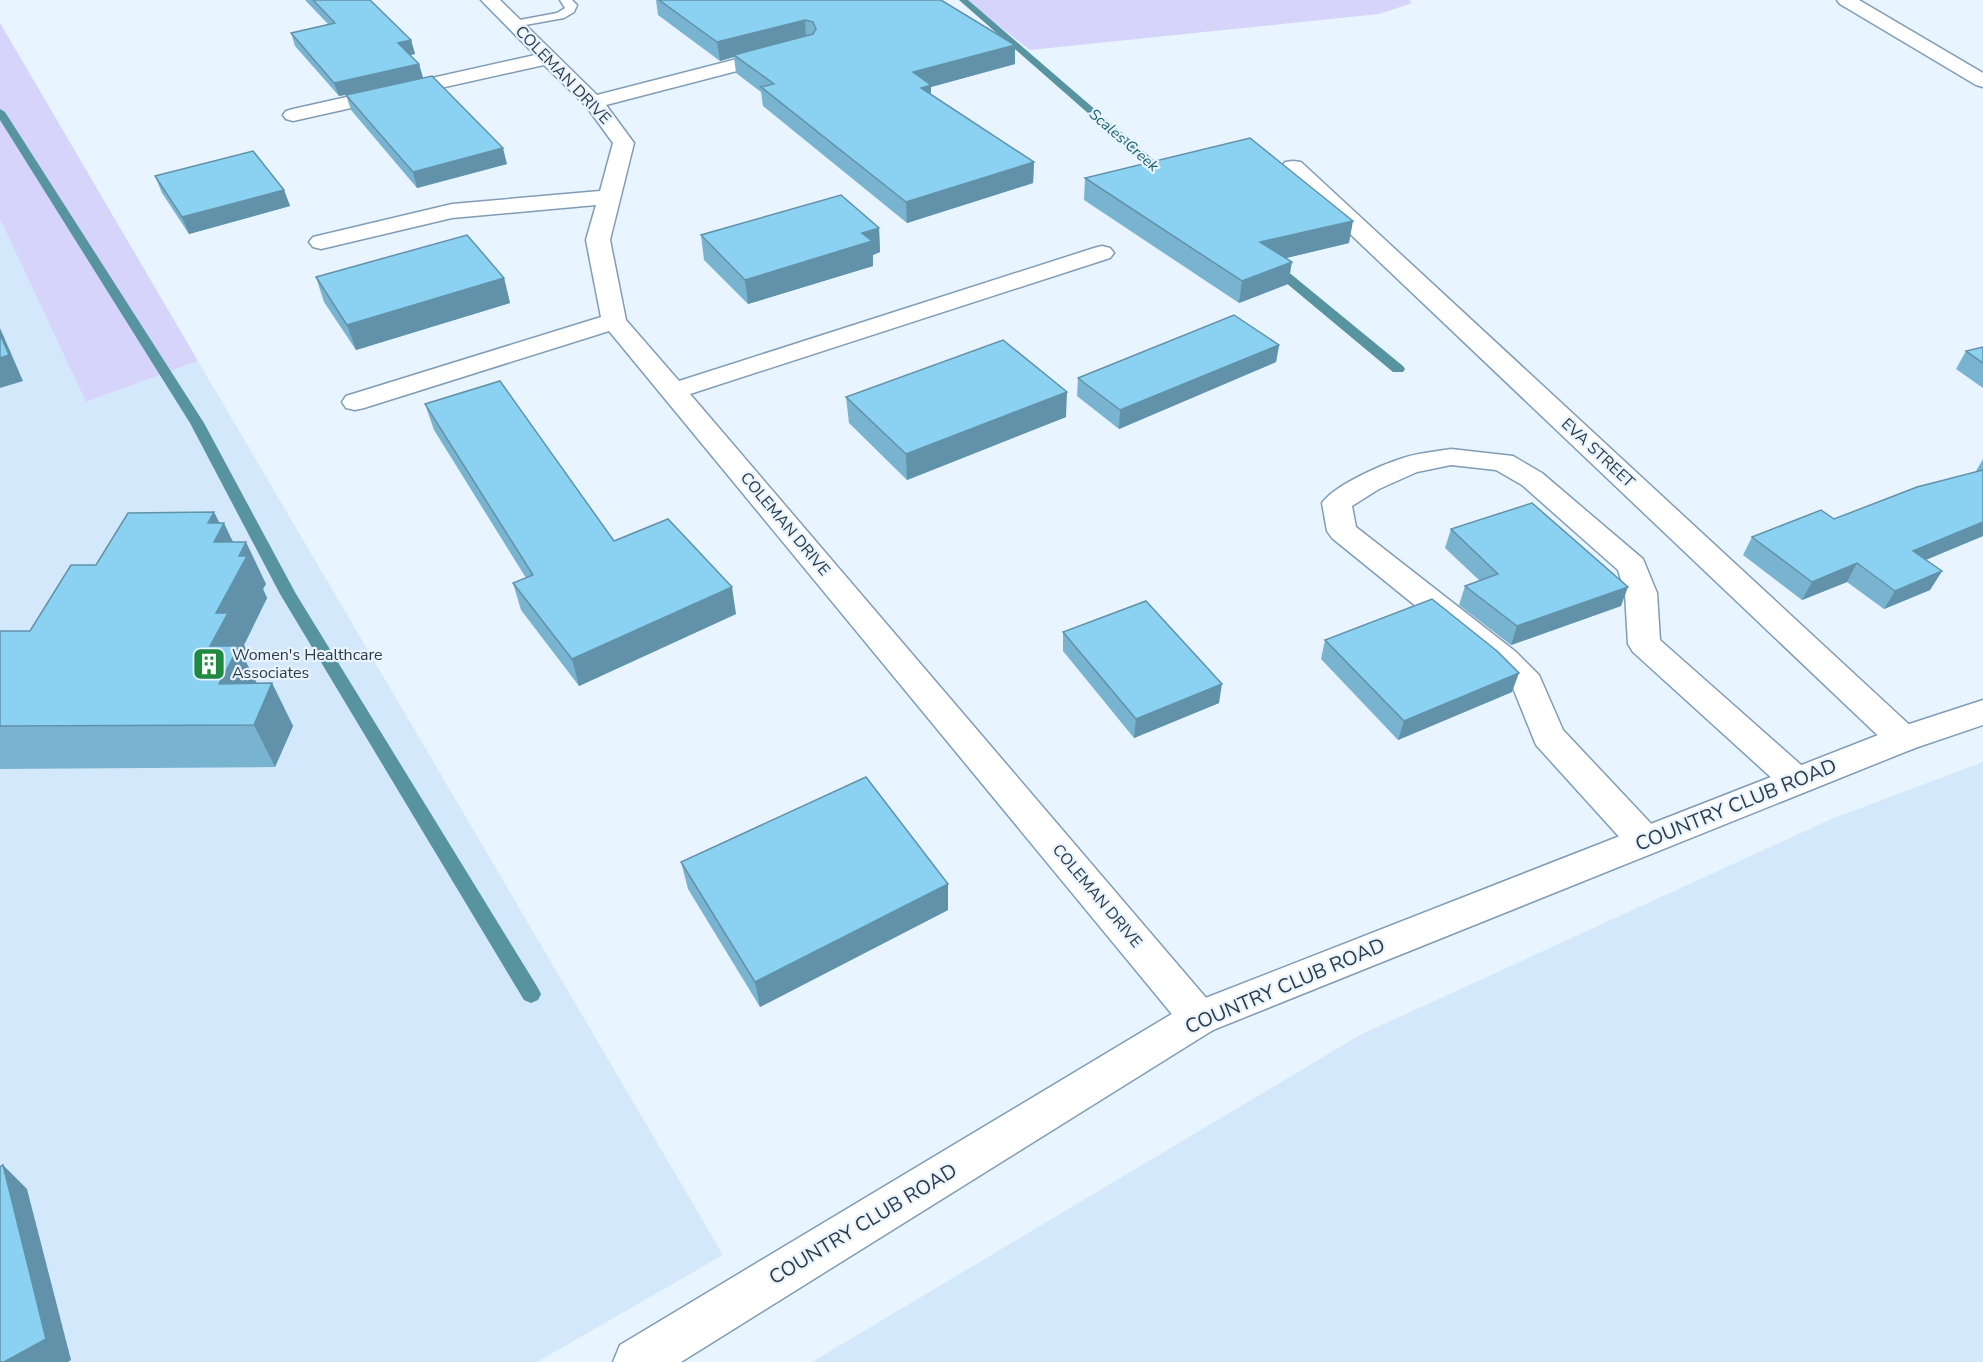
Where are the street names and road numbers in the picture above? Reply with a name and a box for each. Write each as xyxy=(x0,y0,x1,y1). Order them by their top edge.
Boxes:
street label: COLEMAN DRIVE xyxy=(510,21,616,129)
street label: EVA STREET xyxy=(1556,413,1640,493)
street label: COLEMAN DRIVE xyxy=(735,468,835,580)
street label: COUNTRY CLUB ROAD xyxy=(1631,752,1841,858)
street label: COLEMAN DRIVE xyxy=(1047,840,1147,952)
street label: COUNTRY CLUB ROAD xyxy=(1181,932,1389,1040)
street label: COUNTRY CLUB ROAD xyxy=(764,1157,962,1291)

